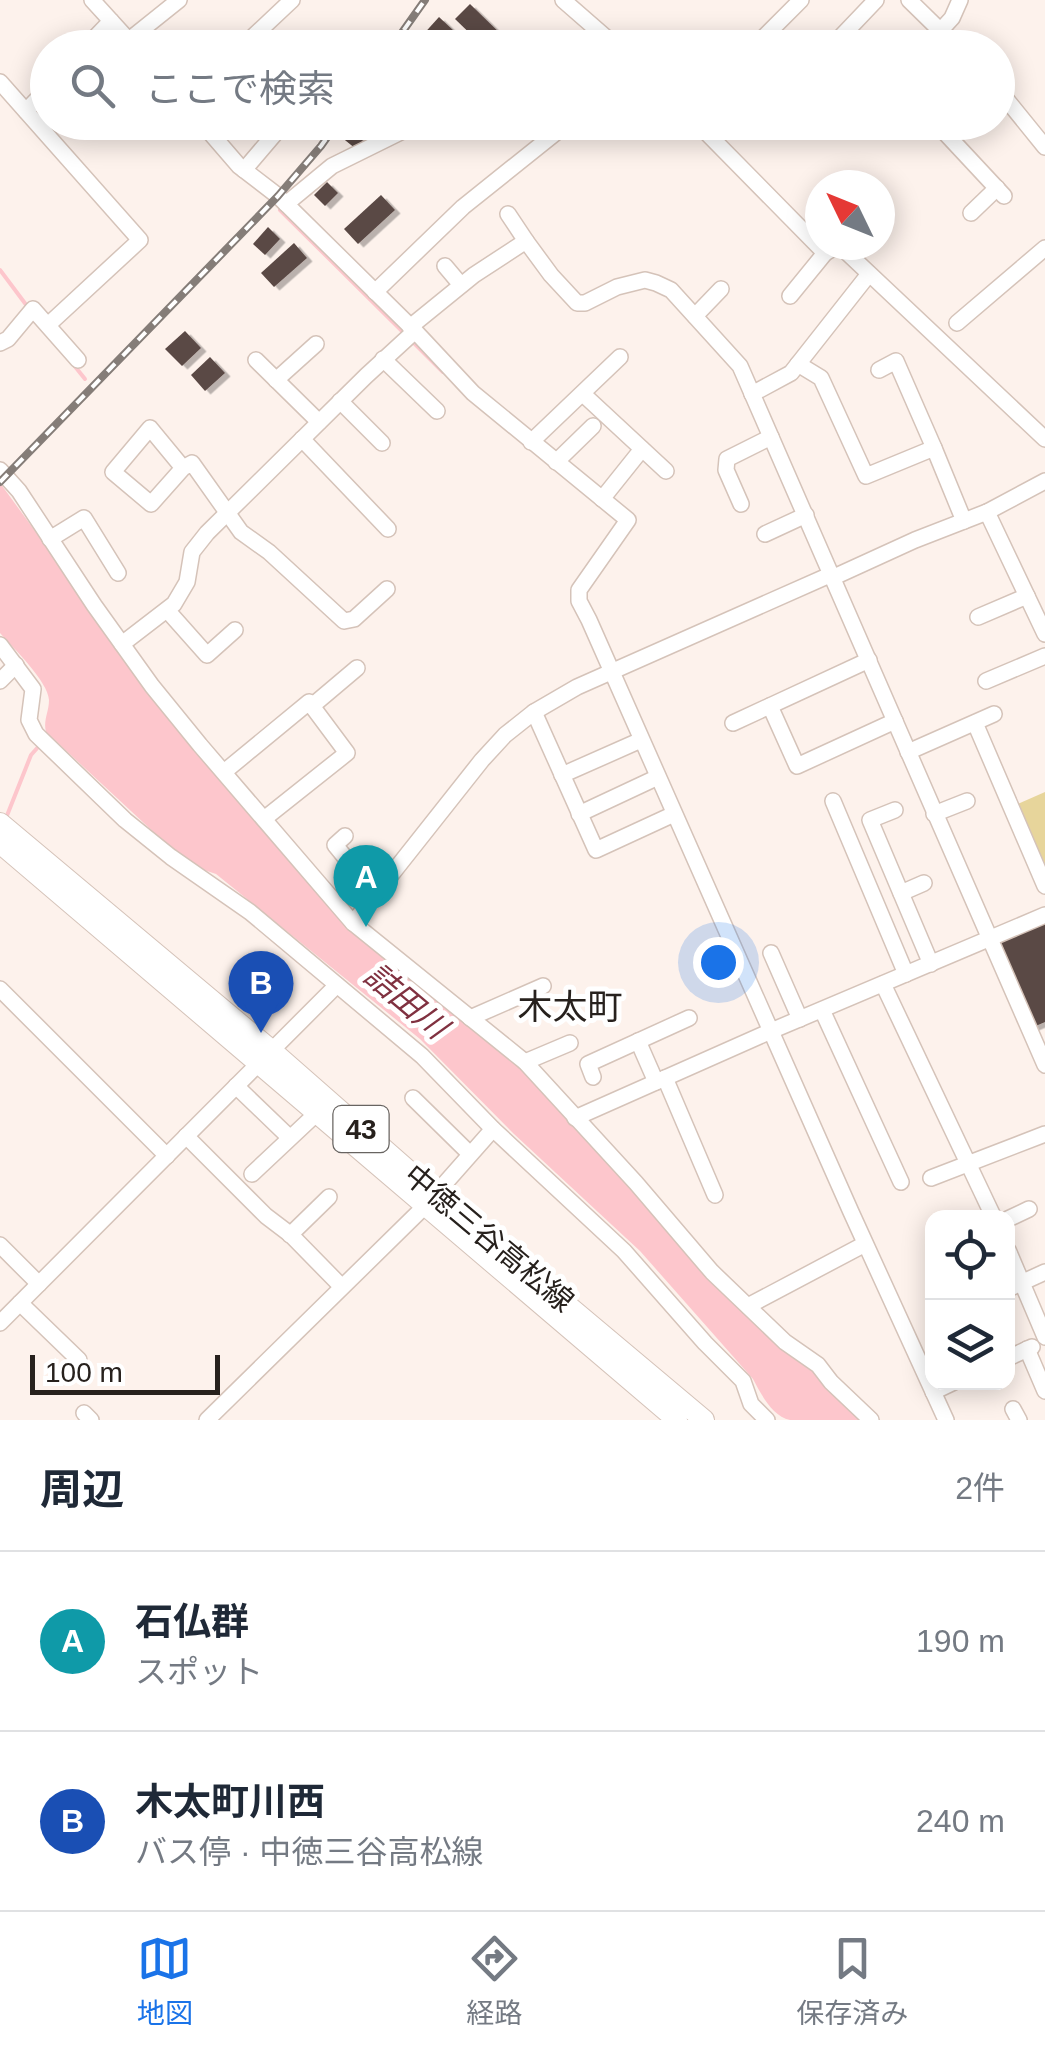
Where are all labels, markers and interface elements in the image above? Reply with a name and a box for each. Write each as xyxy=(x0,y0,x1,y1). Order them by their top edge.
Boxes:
search box xyxy=(30,30,1015,140)
icon: search xyxy=(65,58,120,113)
text: ここで検索 xyxy=(145,68,335,110)
north arrow xyxy=(805,170,895,260)
pin: A xyxy=(334,844,398,927)
your location xyxy=(693,937,744,988)
pin: B xyxy=(228,950,294,1033)
water label: 詰田川 xyxy=(358,956,457,1048)
district label: 木太町 xyxy=(517,987,623,1026)
road number: 43 xyxy=(334,1106,388,1152)
street label: 中徳三谷高松線 xyxy=(398,1158,580,1318)
map controls xyxy=(925,1210,1015,1390)
button: locate xyxy=(925,1210,1015,1300)
button: layers xyxy=(925,1300,1015,1390)
scale bar xyxy=(30,1350,220,1394)
text: 100 m xyxy=(45,1357,123,1388)
text: 周辺 xyxy=(40,1466,124,1513)
text: 2件 xyxy=(955,1470,1005,1506)
text: 石仏群 xyxy=(135,1601,249,1643)
text: A xyxy=(61,1623,84,1659)
text: 190 m xyxy=(916,1623,1005,1659)
text: スポット xyxy=(135,1654,263,1690)
text: 木太町川西 xyxy=(135,1781,325,1823)
text: B xyxy=(61,1803,84,1839)
text: 240 m xyxy=(916,1803,1005,1839)
text: バス停 · 中徳三谷高松線 xyxy=(135,1834,483,1870)
tab: 地図 xyxy=(137,1931,193,2031)
tab: 経路 xyxy=(466,1931,522,2031)
tab: 保存済み xyxy=(796,1931,908,2031)

